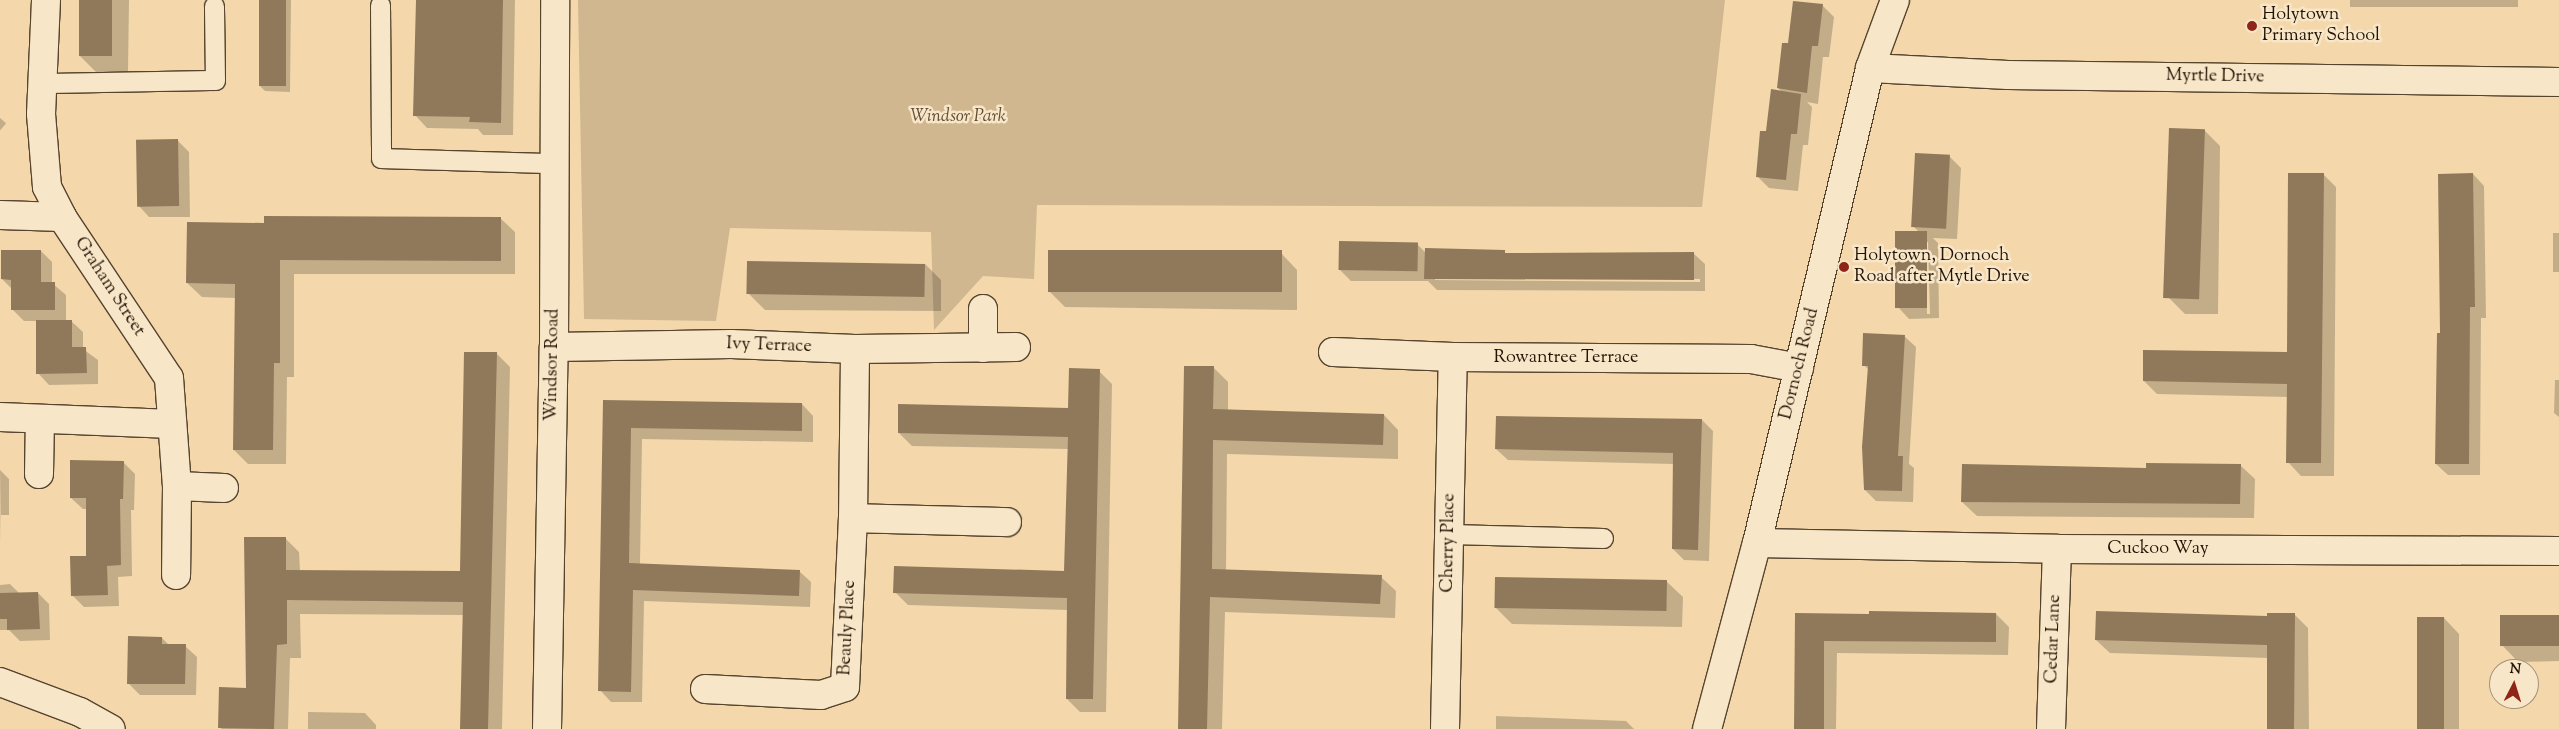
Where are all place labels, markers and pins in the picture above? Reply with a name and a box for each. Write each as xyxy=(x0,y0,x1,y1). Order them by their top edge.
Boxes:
place label: Holytown Primary School xyxy=(2262,5,2380,48)
marker: Holytown Primary School xyxy=(2246,20,2258,32)
place label: Holytown, Dornoch Road after Mytle Drive xyxy=(1854,246,2030,288)
marker: Holytown, Dornoch Road after Mytle Drive xyxy=(1838,261,1850,273)

